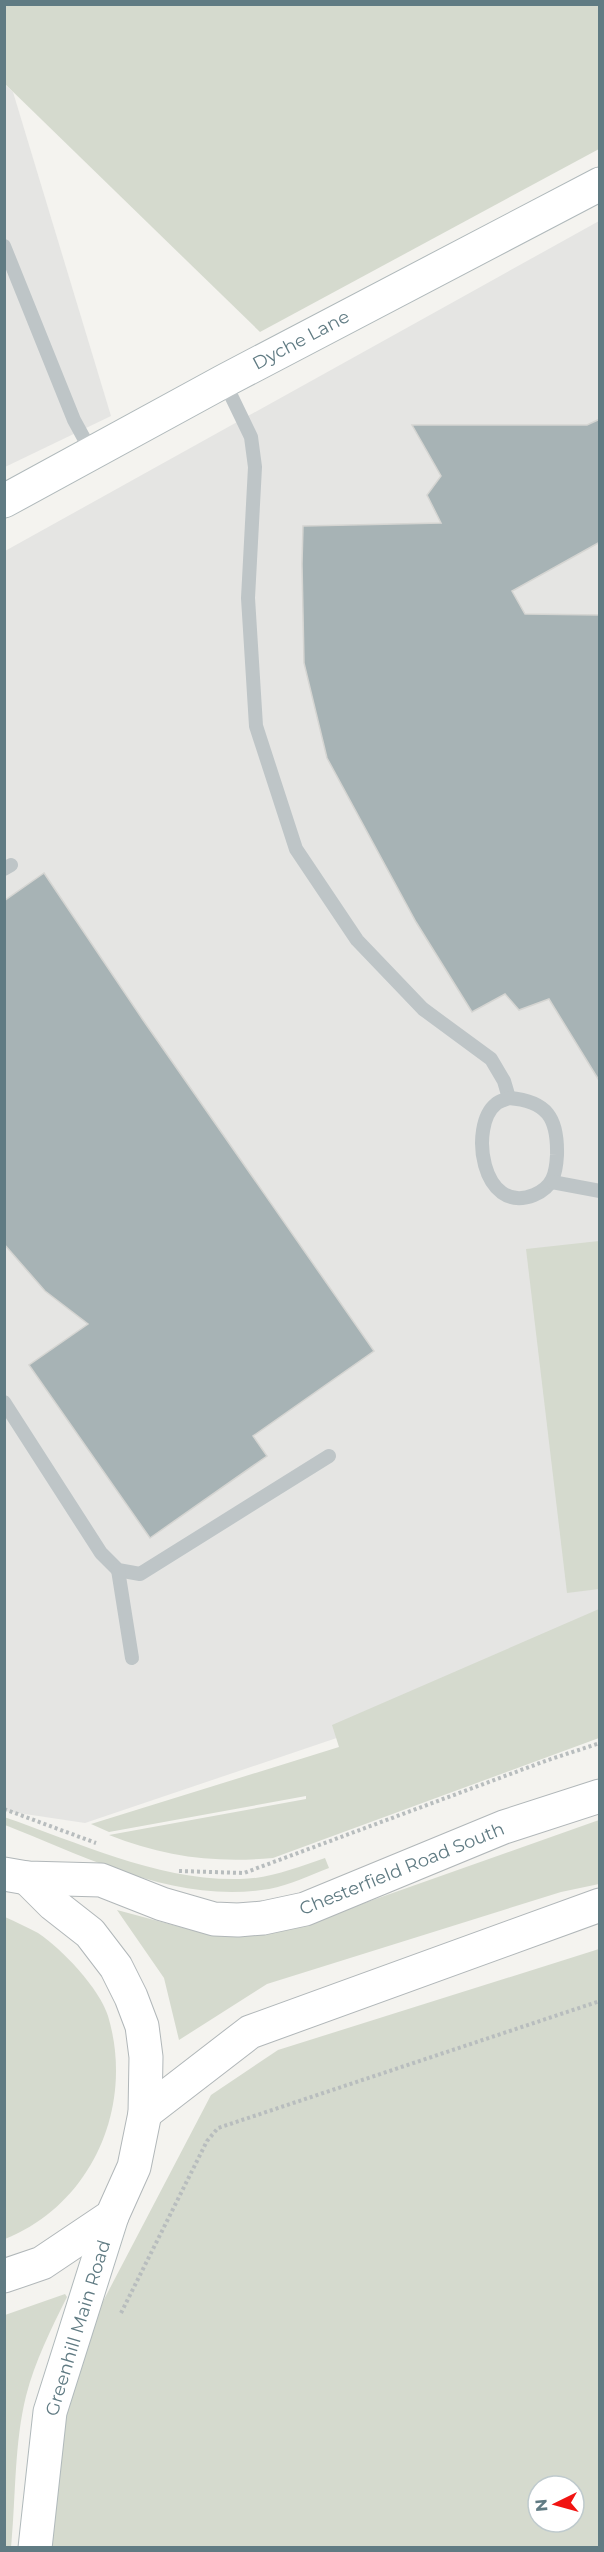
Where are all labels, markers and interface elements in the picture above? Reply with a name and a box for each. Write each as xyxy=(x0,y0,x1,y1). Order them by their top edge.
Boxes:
street label: Dyche Lane xyxy=(249,305,353,375)
street label: Chesterfield Road South xyxy=(296,1818,508,1920)
street label: Greenhill Main Road xyxy=(41,2237,115,2419)
north arrow xyxy=(526,2474,586,2534)
text: N xyxy=(532,2498,552,2513)

